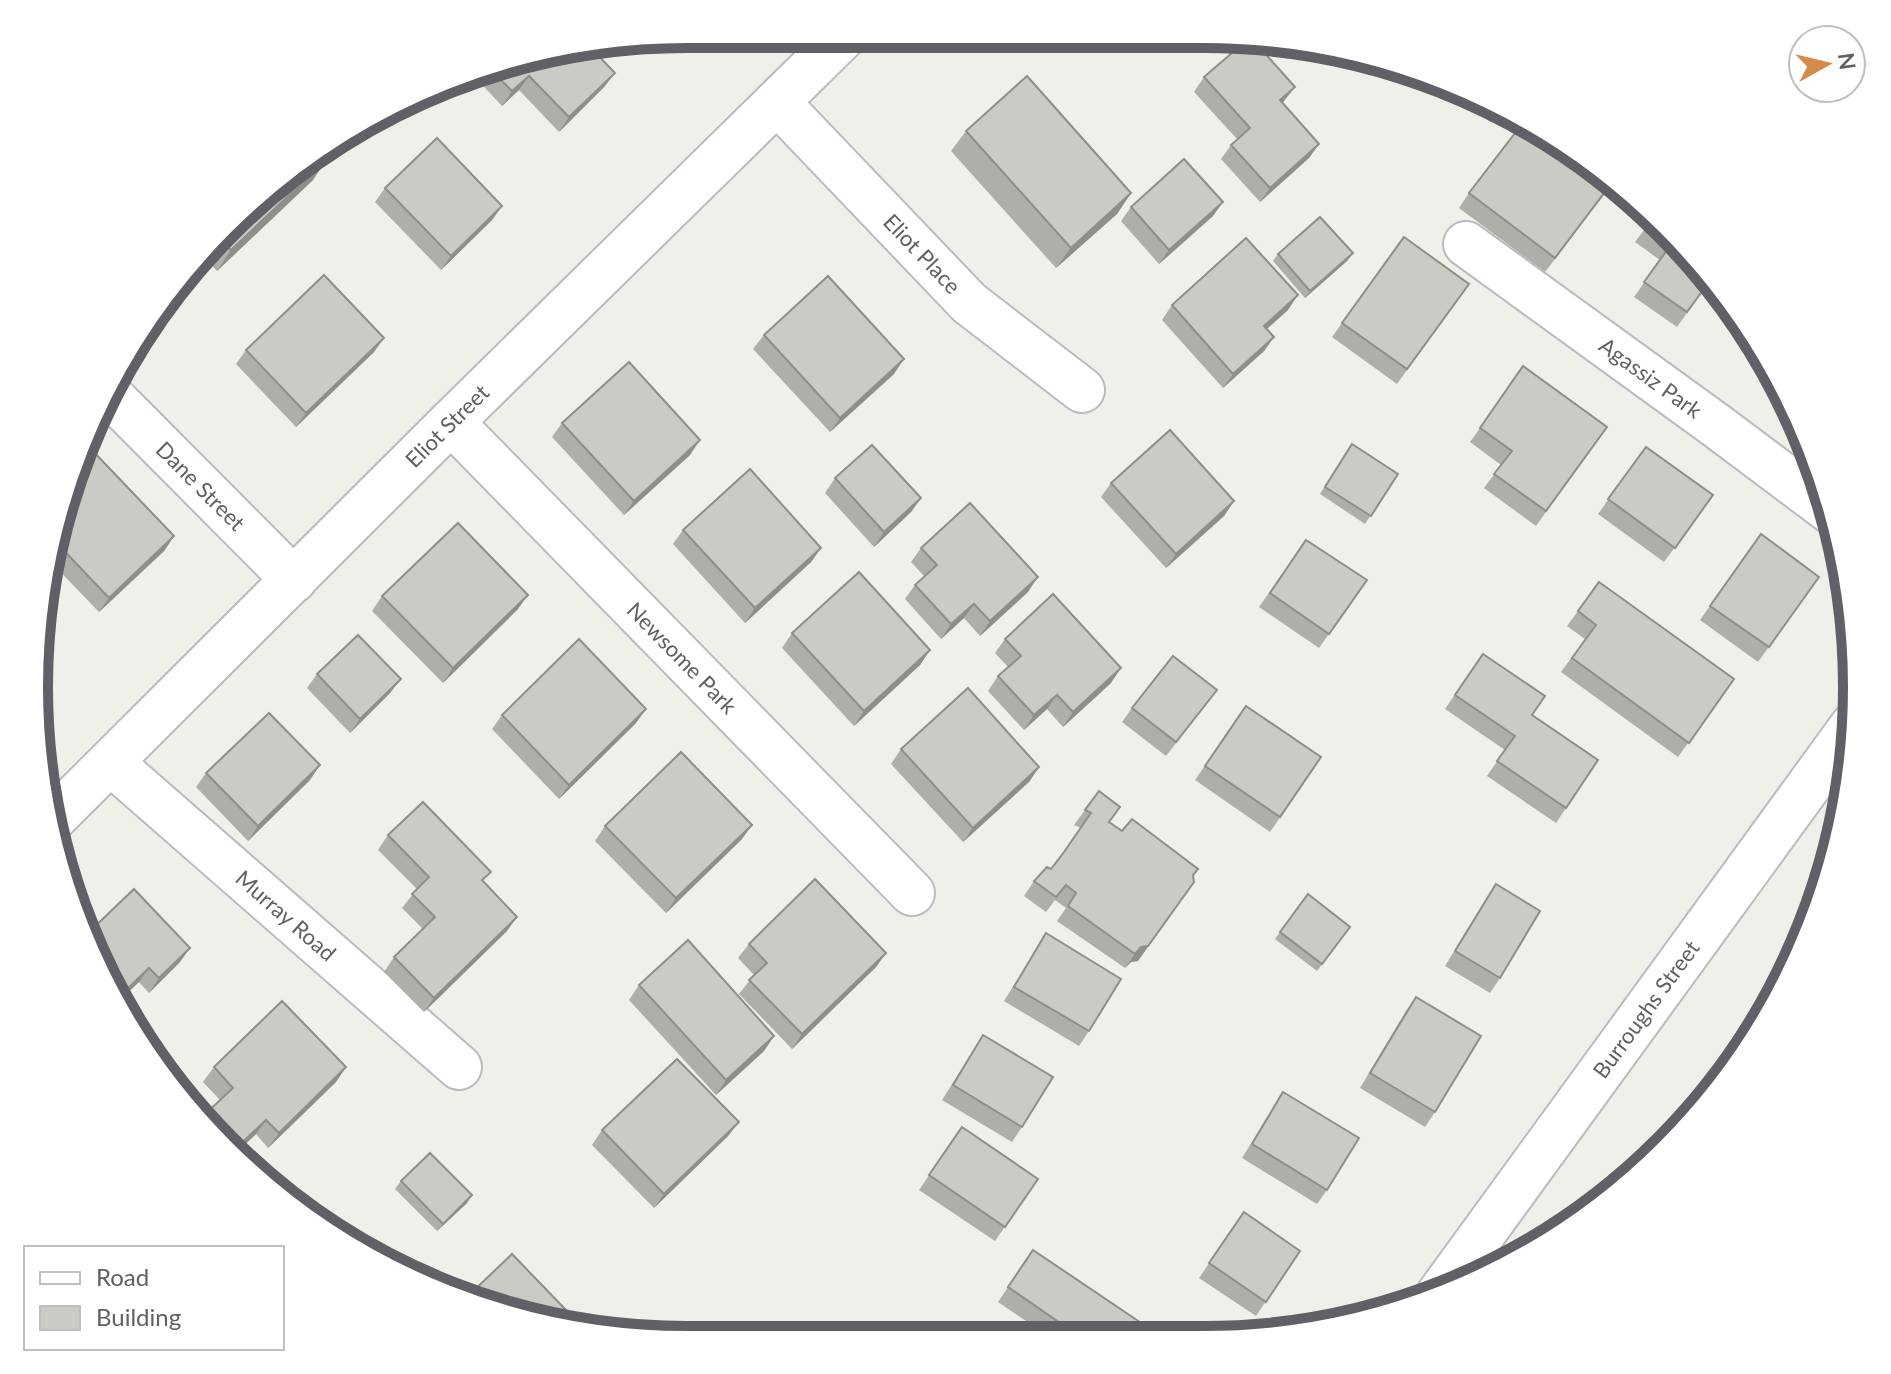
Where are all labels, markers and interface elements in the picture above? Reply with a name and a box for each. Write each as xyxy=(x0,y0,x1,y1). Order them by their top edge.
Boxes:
north arrow xyxy=(1787,24,1867,104)
text: N xyxy=(1833,51,1862,71)
street label: Eliot Place xyxy=(878,208,967,299)
street label: Agassiz Park xyxy=(1594,331,1708,424)
street label: Eliot Street xyxy=(399,378,494,473)
street label: Dane Street xyxy=(151,435,251,536)
street label: Newsome Park xyxy=(622,596,743,720)
street label: Murray Road xyxy=(230,864,342,966)
street label: Burroughs Street xyxy=(1587,935,1705,1083)
legend xyxy=(24,1246,284,1350)
text: Road xyxy=(96,1262,149,1291)
text: Building xyxy=(96,1302,181,1331)

